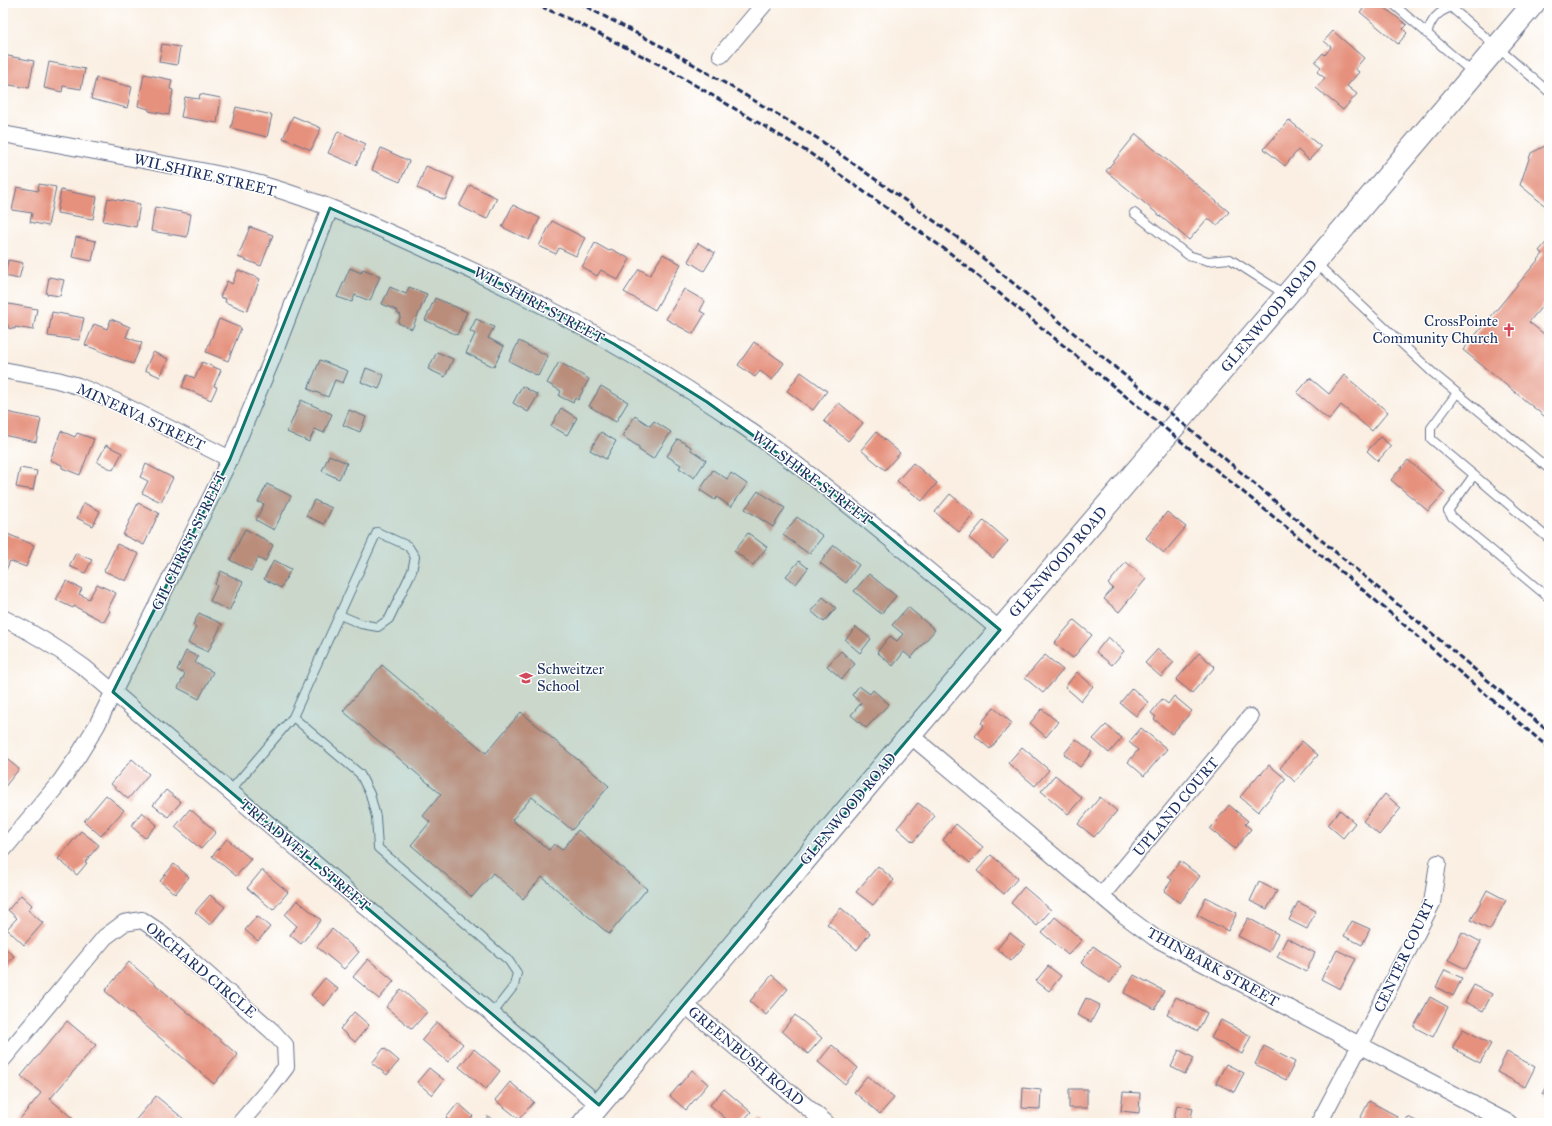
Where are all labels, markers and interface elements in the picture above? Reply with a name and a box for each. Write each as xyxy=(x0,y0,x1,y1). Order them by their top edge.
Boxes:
street label: WILSHIRE STREET xyxy=(132,150,278,200)
street label: GLENWOOD ROAD xyxy=(1217,256,1321,376)
street label: WILSHIRE STREET xyxy=(471,263,607,347)
place label: CrossPointe Community Church xyxy=(1373,312,1499,347)
church icon: CrossPointe Community Church xyxy=(1501,322,1517,338)
street label: MINERVA STREET xyxy=(74,379,208,455)
street label: WILSHIRE STREET xyxy=(748,427,876,529)
street label: GILCHRIST STREET xyxy=(148,469,230,613)
street label: GLENWOOD ROAD xyxy=(1005,503,1111,621)
place label: Schweitzer School xyxy=(537,660,605,695)
school or university icon: Schweitzer School xyxy=(518,670,534,686)
street label: GLENWOOD ROAD xyxy=(796,749,900,869)
street label: UPLAND COURT xyxy=(1129,754,1223,860)
street label: TREADWELL STREET xyxy=(236,795,374,915)
street label: CENTER COURT xyxy=(1370,897,1438,1015)
street label: ORCHARD CIRCLE xyxy=(142,918,260,1022)
street label: THINBARK STREET xyxy=(1144,923,1282,1011)
street label: GREENBUSH ROAD xyxy=(684,1002,808,1110)

